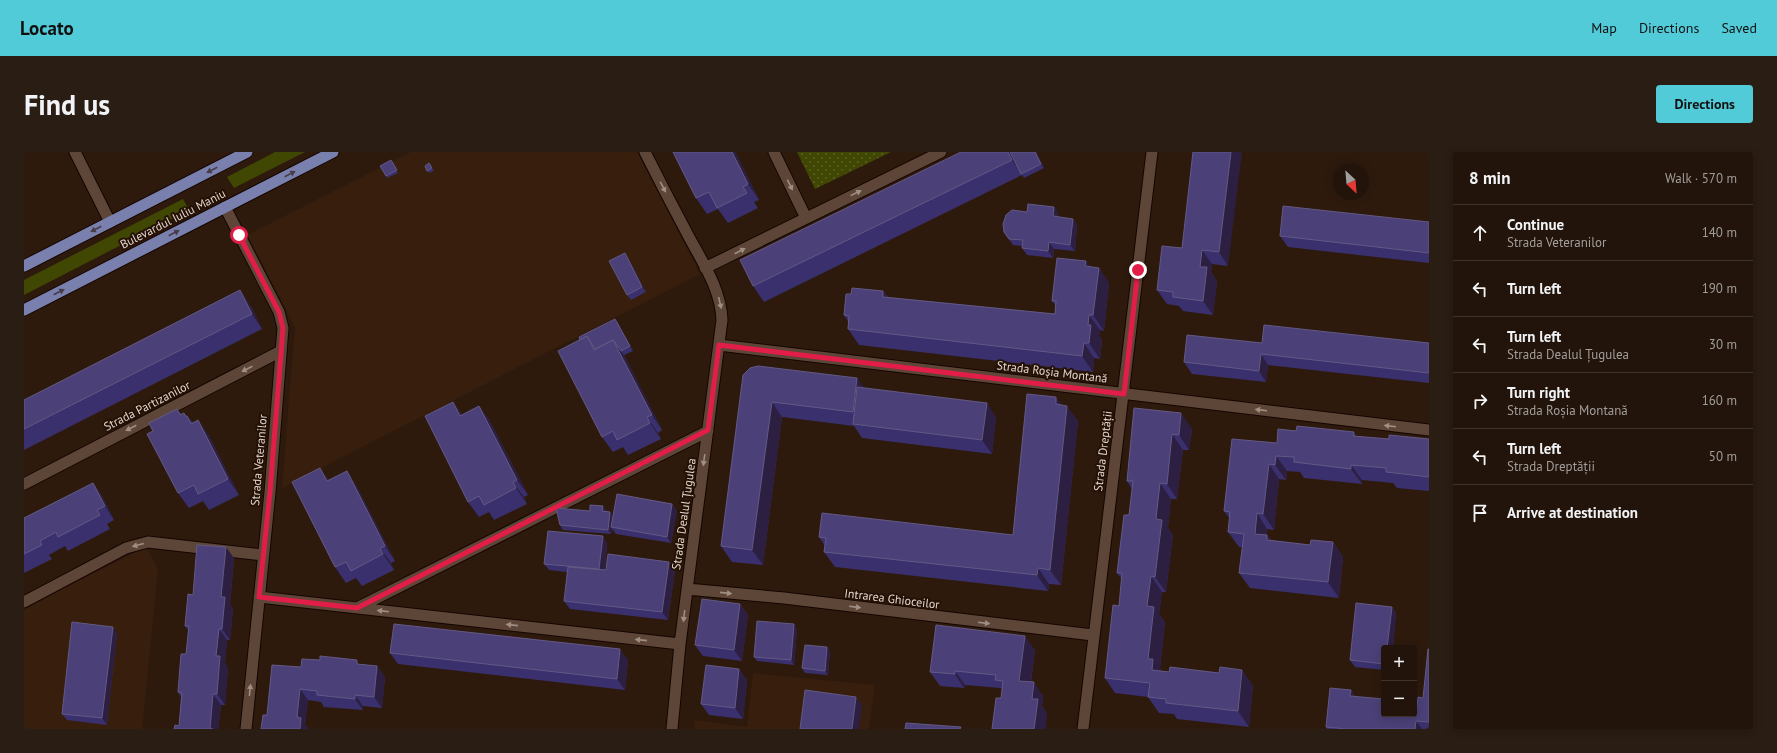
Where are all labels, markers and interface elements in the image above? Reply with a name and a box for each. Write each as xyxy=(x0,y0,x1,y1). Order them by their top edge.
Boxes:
text: Locato xyxy=(20,16,74,40)
text: Map xyxy=(1591,19,1617,37)
text: Directions xyxy=(1639,19,1699,37)
text: Saved xyxy=(1721,19,1757,37)
button: Directions xyxy=(1656,85,1753,123)
text: Find us xyxy=(24,86,110,123)
north arrow xyxy=(1333,164,1369,200)
one-way arrow xyxy=(206,167,218,173)
text: 8 min xyxy=(1469,167,1510,189)
text: Walk · 570 m xyxy=(1665,170,1737,187)
one-way arrow xyxy=(284,171,296,177)
one-way arrow xyxy=(787,179,793,191)
one-way arrow xyxy=(659,181,666,192)
street label: Bulevardul Iuliu Maniu xyxy=(118,185,228,252)
one-way arrow xyxy=(851,190,862,196)
text: Continue xyxy=(1507,215,1564,234)
icon: ahead xyxy=(1469,222,1491,244)
text: 140 m xyxy=(1702,224,1737,241)
one-way arrow xyxy=(91,226,102,232)
route start xyxy=(230,226,248,244)
one-way arrow xyxy=(169,230,180,236)
text: Strada Veteranilor xyxy=(1507,234,1606,251)
one-way arrow xyxy=(734,248,746,254)
route end xyxy=(1129,261,1147,279)
icon: left xyxy=(1469,278,1491,300)
text: Turn left xyxy=(1507,279,1561,298)
text: 190 m xyxy=(1702,280,1737,297)
one-way arrow xyxy=(53,289,65,295)
one-way arrow xyxy=(717,297,723,309)
text: Turn left xyxy=(1507,327,1561,346)
icon: left xyxy=(1469,334,1491,356)
text: 30 m xyxy=(1709,336,1737,353)
text: Strada Dealul Țugulea xyxy=(1507,346,1629,363)
street label: Strada Roșia Montană xyxy=(996,357,1108,386)
one-way arrow xyxy=(241,366,253,372)
street label: Strada Partizanilor xyxy=(101,377,193,434)
text: Turn right xyxy=(1507,383,1570,402)
icon: right xyxy=(1469,390,1491,412)
text: 160 m xyxy=(1702,392,1737,409)
text: Strada Roșia Montană xyxy=(1507,402,1628,419)
one-way arrow xyxy=(1255,407,1267,414)
street label: Strada Dreptății xyxy=(1090,410,1115,492)
street label: Strada Veteranilor xyxy=(247,414,270,506)
one-way arrow xyxy=(1384,422,1396,429)
one-way arrow xyxy=(125,425,137,432)
text: Turn left xyxy=(1507,439,1561,458)
icon: left xyxy=(1469,446,1491,468)
text: 50 m xyxy=(1709,448,1737,465)
one-way arrow xyxy=(701,454,708,466)
street label: Strada Dealul Țugulea xyxy=(668,457,700,571)
text: Strada Dreptății xyxy=(1507,458,1595,475)
icon: arrive xyxy=(1469,502,1491,524)
text: Arrive at destination xyxy=(1507,503,1638,522)
one-way arrow xyxy=(132,542,144,548)
street label: Intrarea Ghioceilor xyxy=(844,585,940,612)
one-way arrow xyxy=(720,589,732,596)
one-way arrow xyxy=(849,604,861,610)
one-way arrow xyxy=(377,608,389,614)
one-way arrow xyxy=(681,610,687,622)
one-way arrow xyxy=(978,619,990,626)
one-way arrow xyxy=(506,622,518,629)
one-way arrow xyxy=(635,636,648,643)
map controls xyxy=(1381,645,1417,717)
button: + xyxy=(1381,645,1417,681)
button: − xyxy=(1381,681,1417,717)
one-way arrow xyxy=(247,684,253,696)

